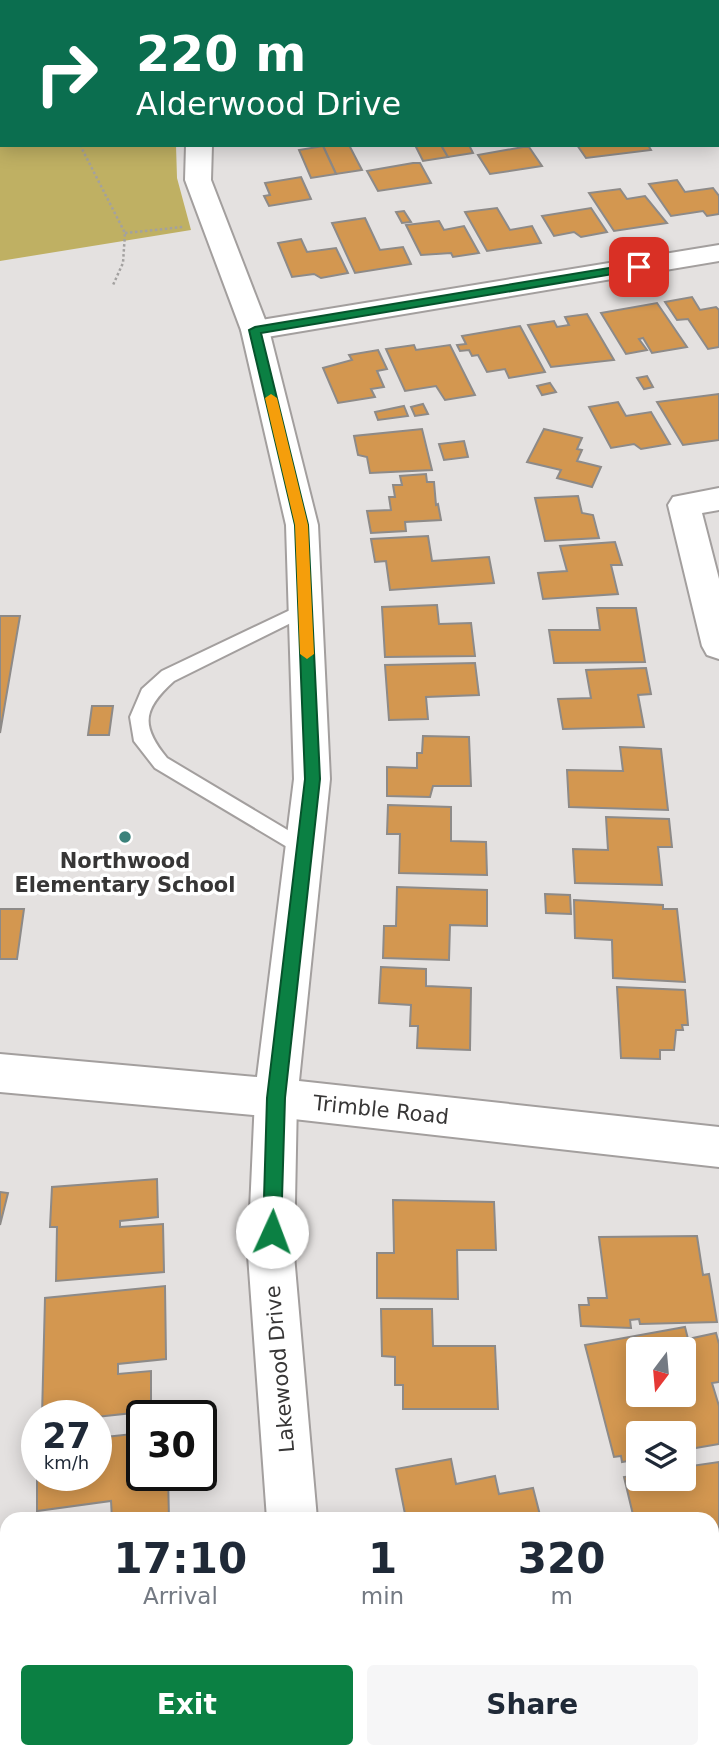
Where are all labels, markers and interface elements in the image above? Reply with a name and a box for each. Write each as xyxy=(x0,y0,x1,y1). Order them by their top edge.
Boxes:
text: 220 m xyxy=(136,26,306,83)
icon: right xyxy=(21,28,112,119)
text: Alderwood Drive xyxy=(136,85,401,123)
pin xyxy=(609,237,669,297)
icon: arrive xyxy=(620,248,658,286)
marker: Northwood Elementary School xyxy=(117,829,133,845)
place label: Northwood Elementary School xyxy=(14,849,236,897)
street label: Trimble Road xyxy=(311,1091,450,1129)
position arrow xyxy=(235,1195,309,1269)
street label: Lakewood Drive xyxy=(261,1284,299,1454)
north arrow xyxy=(626,1337,696,1407)
map controls xyxy=(626,1337,696,1491)
speed limit sign: 30 xyxy=(126,1400,217,1491)
text: 27 xyxy=(42,1416,91,1456)
button: layers xyxy=(626,1421,696,1491)
text: km/h xyxy=(44,1452,89,1473)
text: 17:10 xyxy=(114,1534,247,1583)
text: 1 xyxy=(368,1534,397,1583)
text: 320 xyxy=(518,1534,605,1583)
text: Arrival xyxy=(143,1583,218,1609)
text: min xyxy=(361,1583,404,1609)
text: m xyxy=(550,1583,573,1609)
button: Exit xyxy=(21,1665,353,1745)
button: Share xyxy=(367,1665,698,1745)

